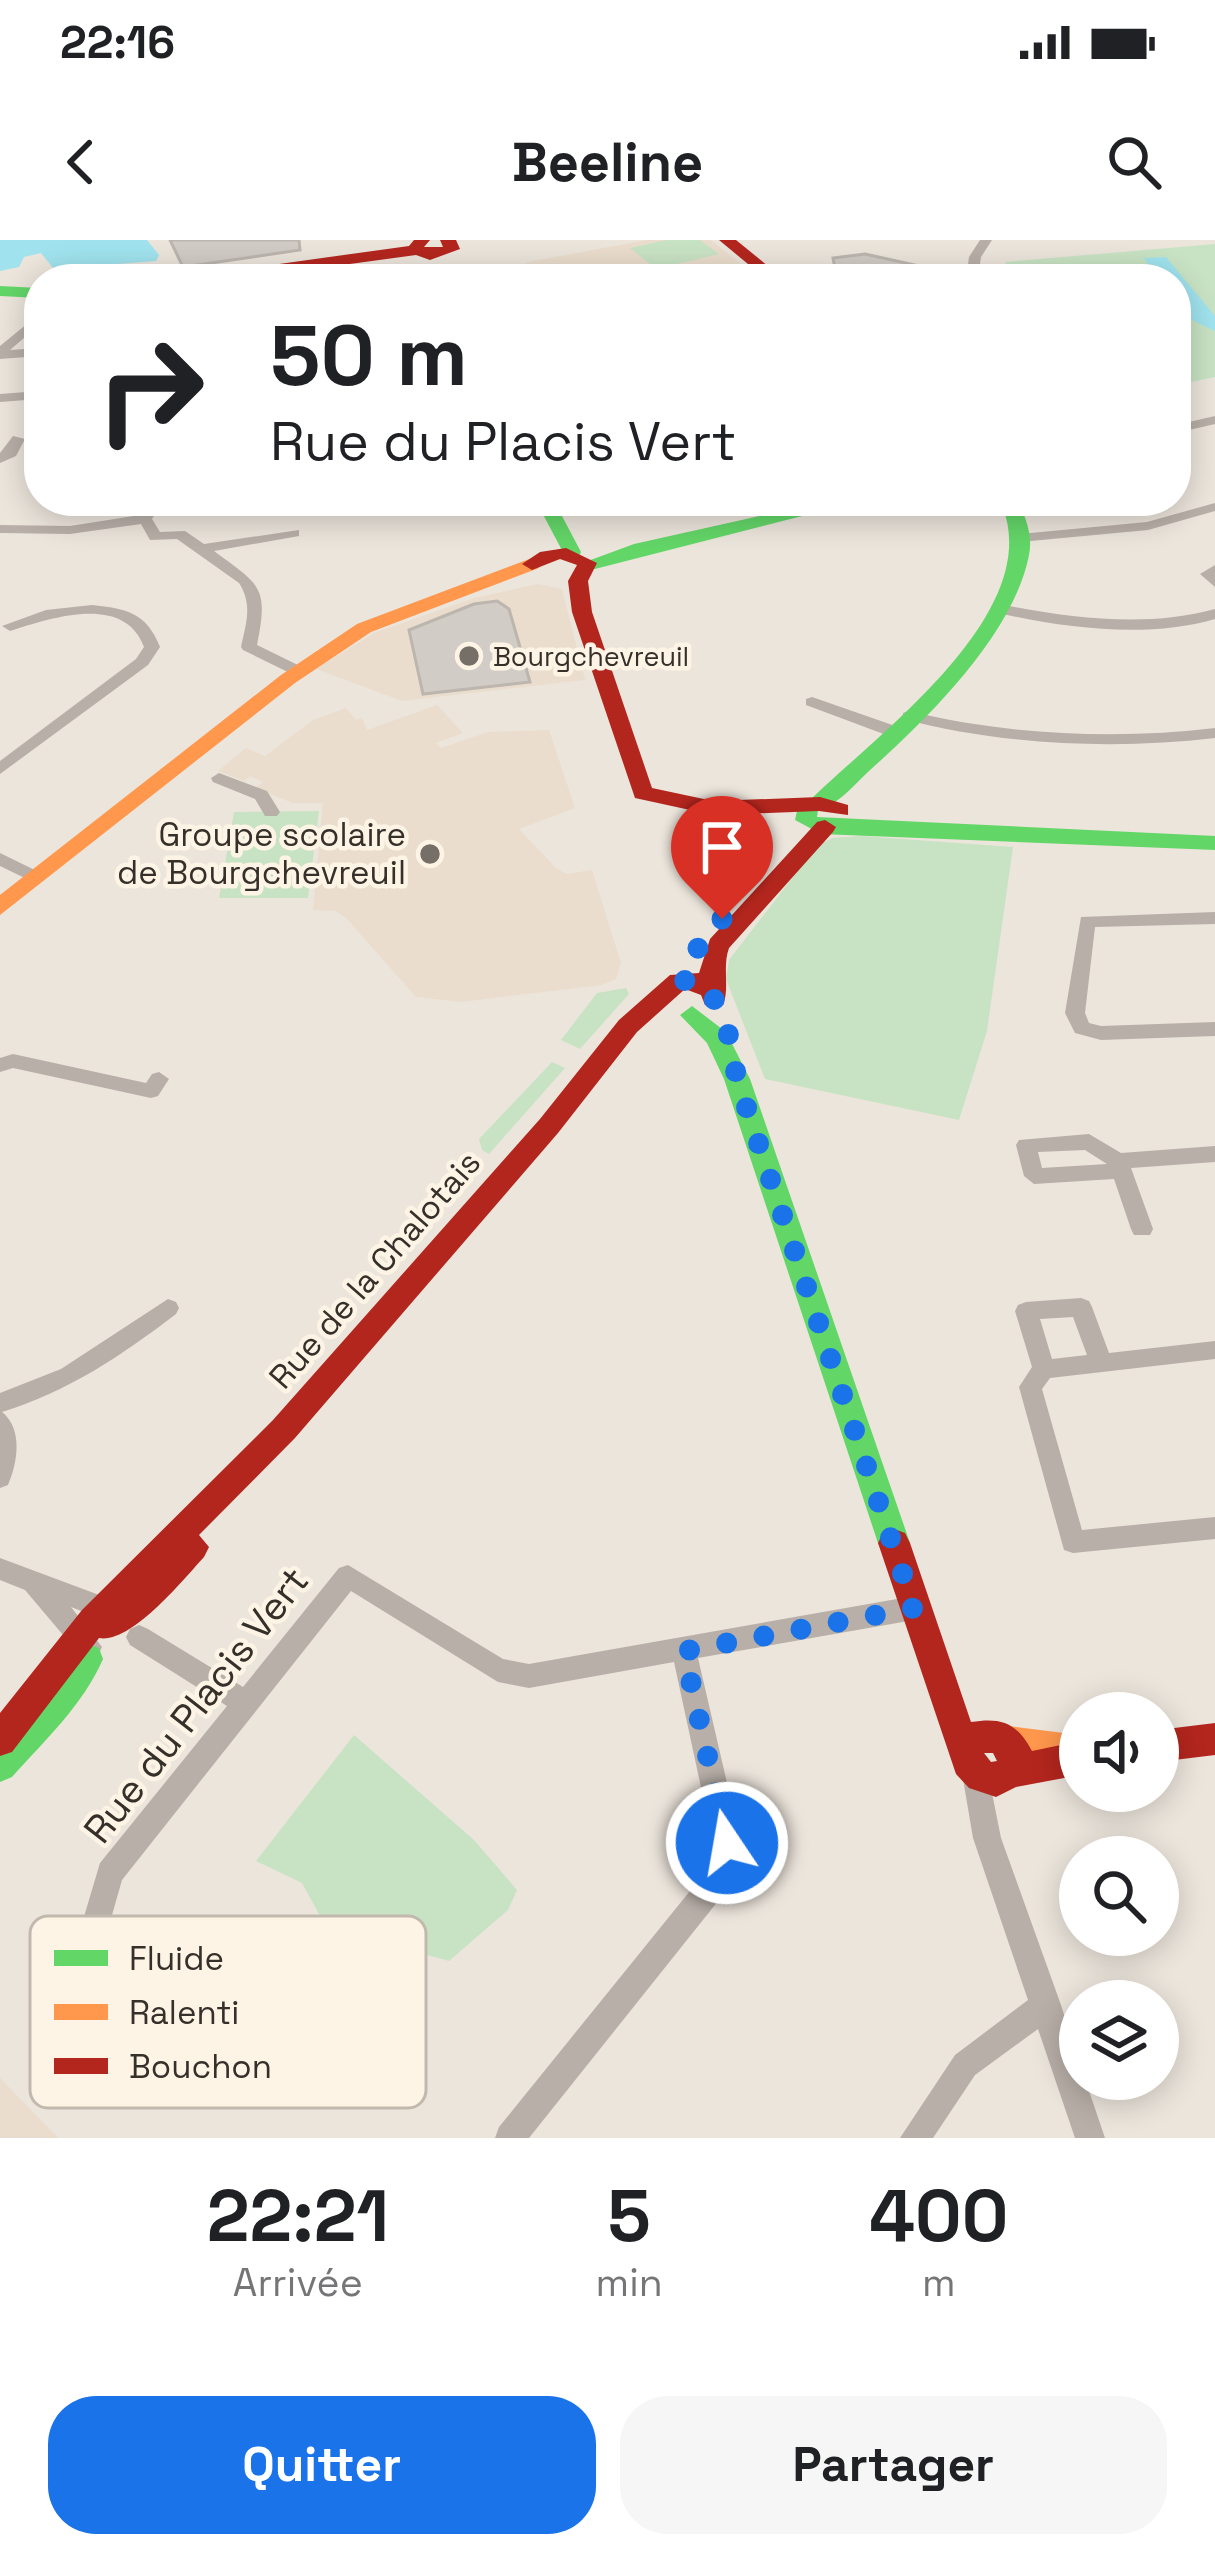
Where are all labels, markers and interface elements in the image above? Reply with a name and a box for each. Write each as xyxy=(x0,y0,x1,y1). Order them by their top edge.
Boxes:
text: 22:16 xyxy=(60,14,175,71)
text: Beeline xyxy=(512,128,703,197)
icon: back xyxy=(48,129,114,195)
icon: search xyxy=(1101,129,1167,195)
text: 50 m xyxy=(270,302,468,410)
icon: right xyxy=(72,312,228,468)
text: Rue du Placis Vert xyxy=(270,407,736,476)
place label: Bourgchevreuil xyxy=(493,639,689,674)
marker: Bourgchevreuil xyxy=(456,643,482,669)
pin xyxy=(671,796,773,919)
place label: Groupe scolaire de Bourgchevreuil xyxy=(117,814,406,894)
icon: arrive xyxy=(689,814,755,880)
marker: Groupe scolaire de Bourgchevreuil xyxy=(417,841,443,867)
street label: Rue de la Chalotais xyxy=(260,1142,490,1398)
street label: Rue du Placis Vert xyxy=(73,1557,319,1853)
map controls xyxy=(1059,1692,1179,2100)
button: sound xyxy=(1059,1692,1179,1812)
position arrow xyxy=(664,1780,790,1906)
button: search xyxy=(1059,1836,1179,1956)
legend xyxy=(30,1916,426,2108)
text: Fluide xyxy=(129,1938,224,1980)
button: layers xyxy=(1059,1980,1179,2100)
text: Ralenti xyxy=(129,1992,239,2034)
text: Bouchon xyxy=(129,2046,272,2088)
text: 22:21 xyxy=(207,2170,389,2262)
text: 5 xyxy=(608,2170,651,2262)
text: 400 xyxy=(869,2170,1008,2262)
text: Arrivée xyxy=(233,2258,363,2307)
text: min xyxy=(596,2258,663,2307)
text: m xyxy=(922,2258,956,2307)
button: Quitter xyxy=(48,2396,596,2534)
button: Partager xyxy=(620,2396,1167,2534)

